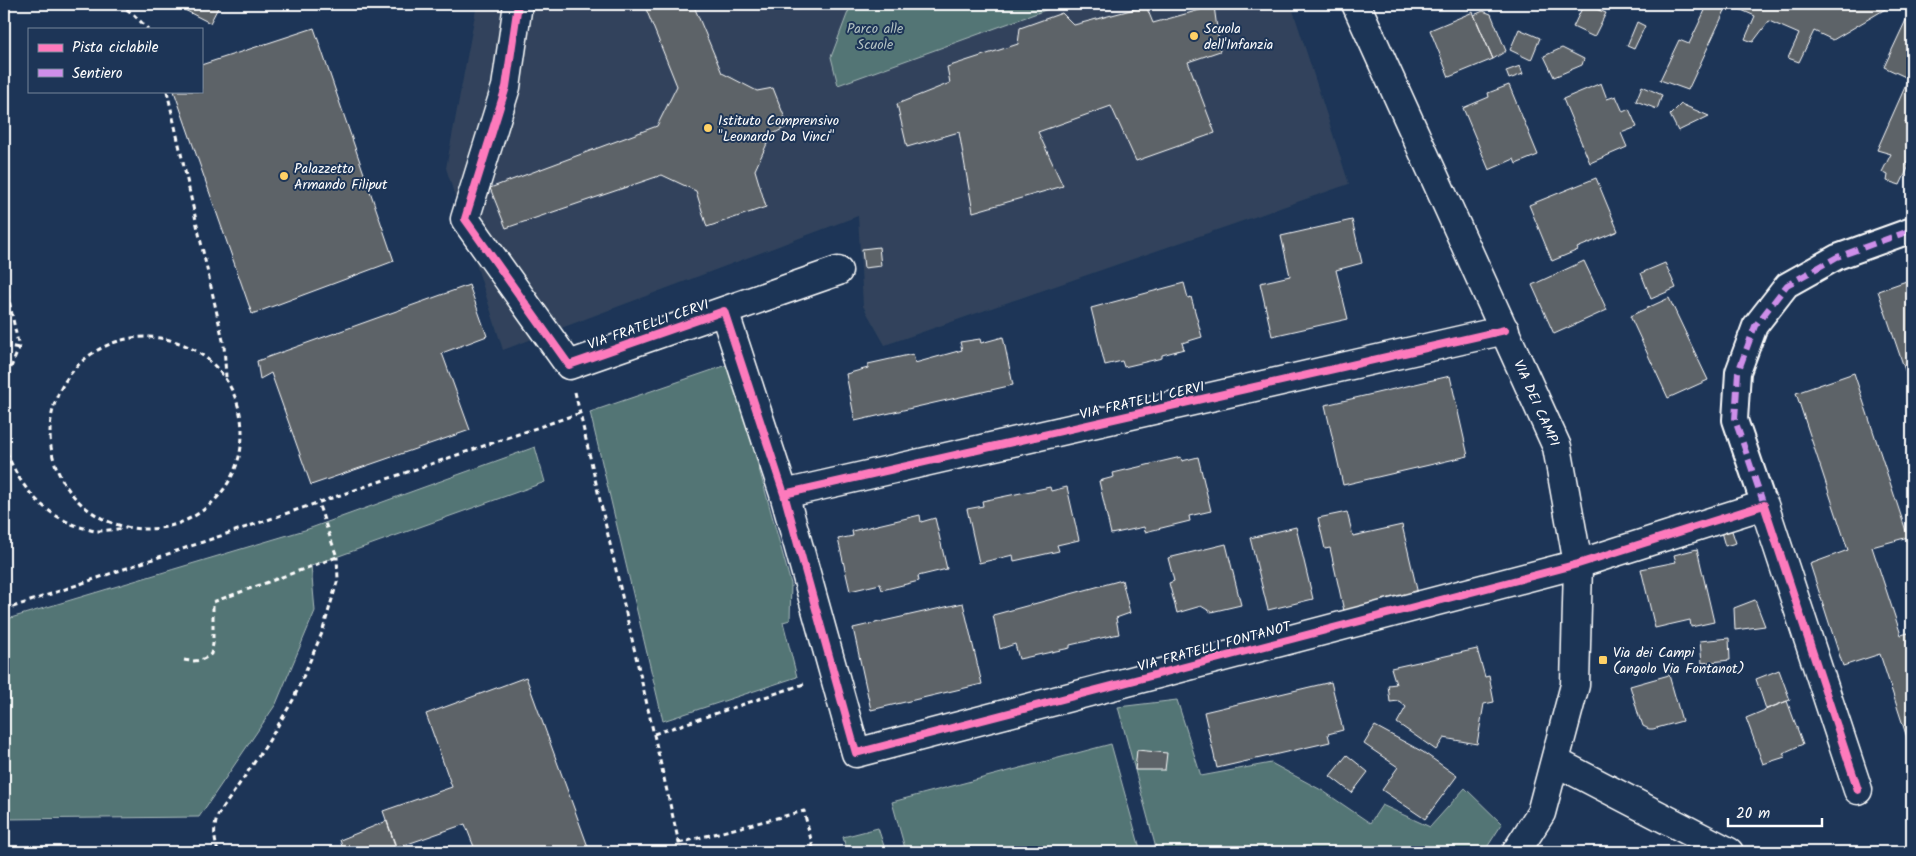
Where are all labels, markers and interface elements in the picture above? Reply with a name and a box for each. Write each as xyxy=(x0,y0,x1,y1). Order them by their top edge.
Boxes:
park label: Parco alle Scuole xyxy=(847,18,904,56)
place label: Scuola dell'Infanzia xyxy=(1204,18,1273,56)
legend xyxy=(28,28,202,92)
marker: Scuola dell'Infanzia xyxy=(1188,30,1200,42)
text: Pista ciclabile xyxy=(72,36,159,60)
text: Sentiero xyxy=(72,62,123,86)
place label: Istituto Comprensivo "Leonardo Da Vinci" xyxy=(718,110,839,148)
marker: Istituto Comprensivo "Leonardo Da Vinci" xyxy=(702,122,714,134)
place label: Palazzetto Armando Filiput xyxy=(294,158,388,196)
marker: Palazzetto Armando Filiput xyxy=(278,170,290,182)
street label: VIA FRATELLI CERVI xyxy=(585,294,712,356)
street label: VIA DEI CAMPI xyxy=(1507,356,1565,450)
street label: VIA FRATELLI CERVI xyxy=(1078,376,1207,426)
street label: VIA FRATELLI FONTANOT xyxy=(1135,616,1295,678)
place label: Via dei Campi (angolo Via Fontanot) xyxy=(1613,642,1745,680)
marker: Via dei Campi (angolo Via Fontanot) xyxy=(1597,654,1609,666)
scale bar xyxy=(1728,796,1822,828)
text: 20 m xyxy=(1736,802,1770,826)

